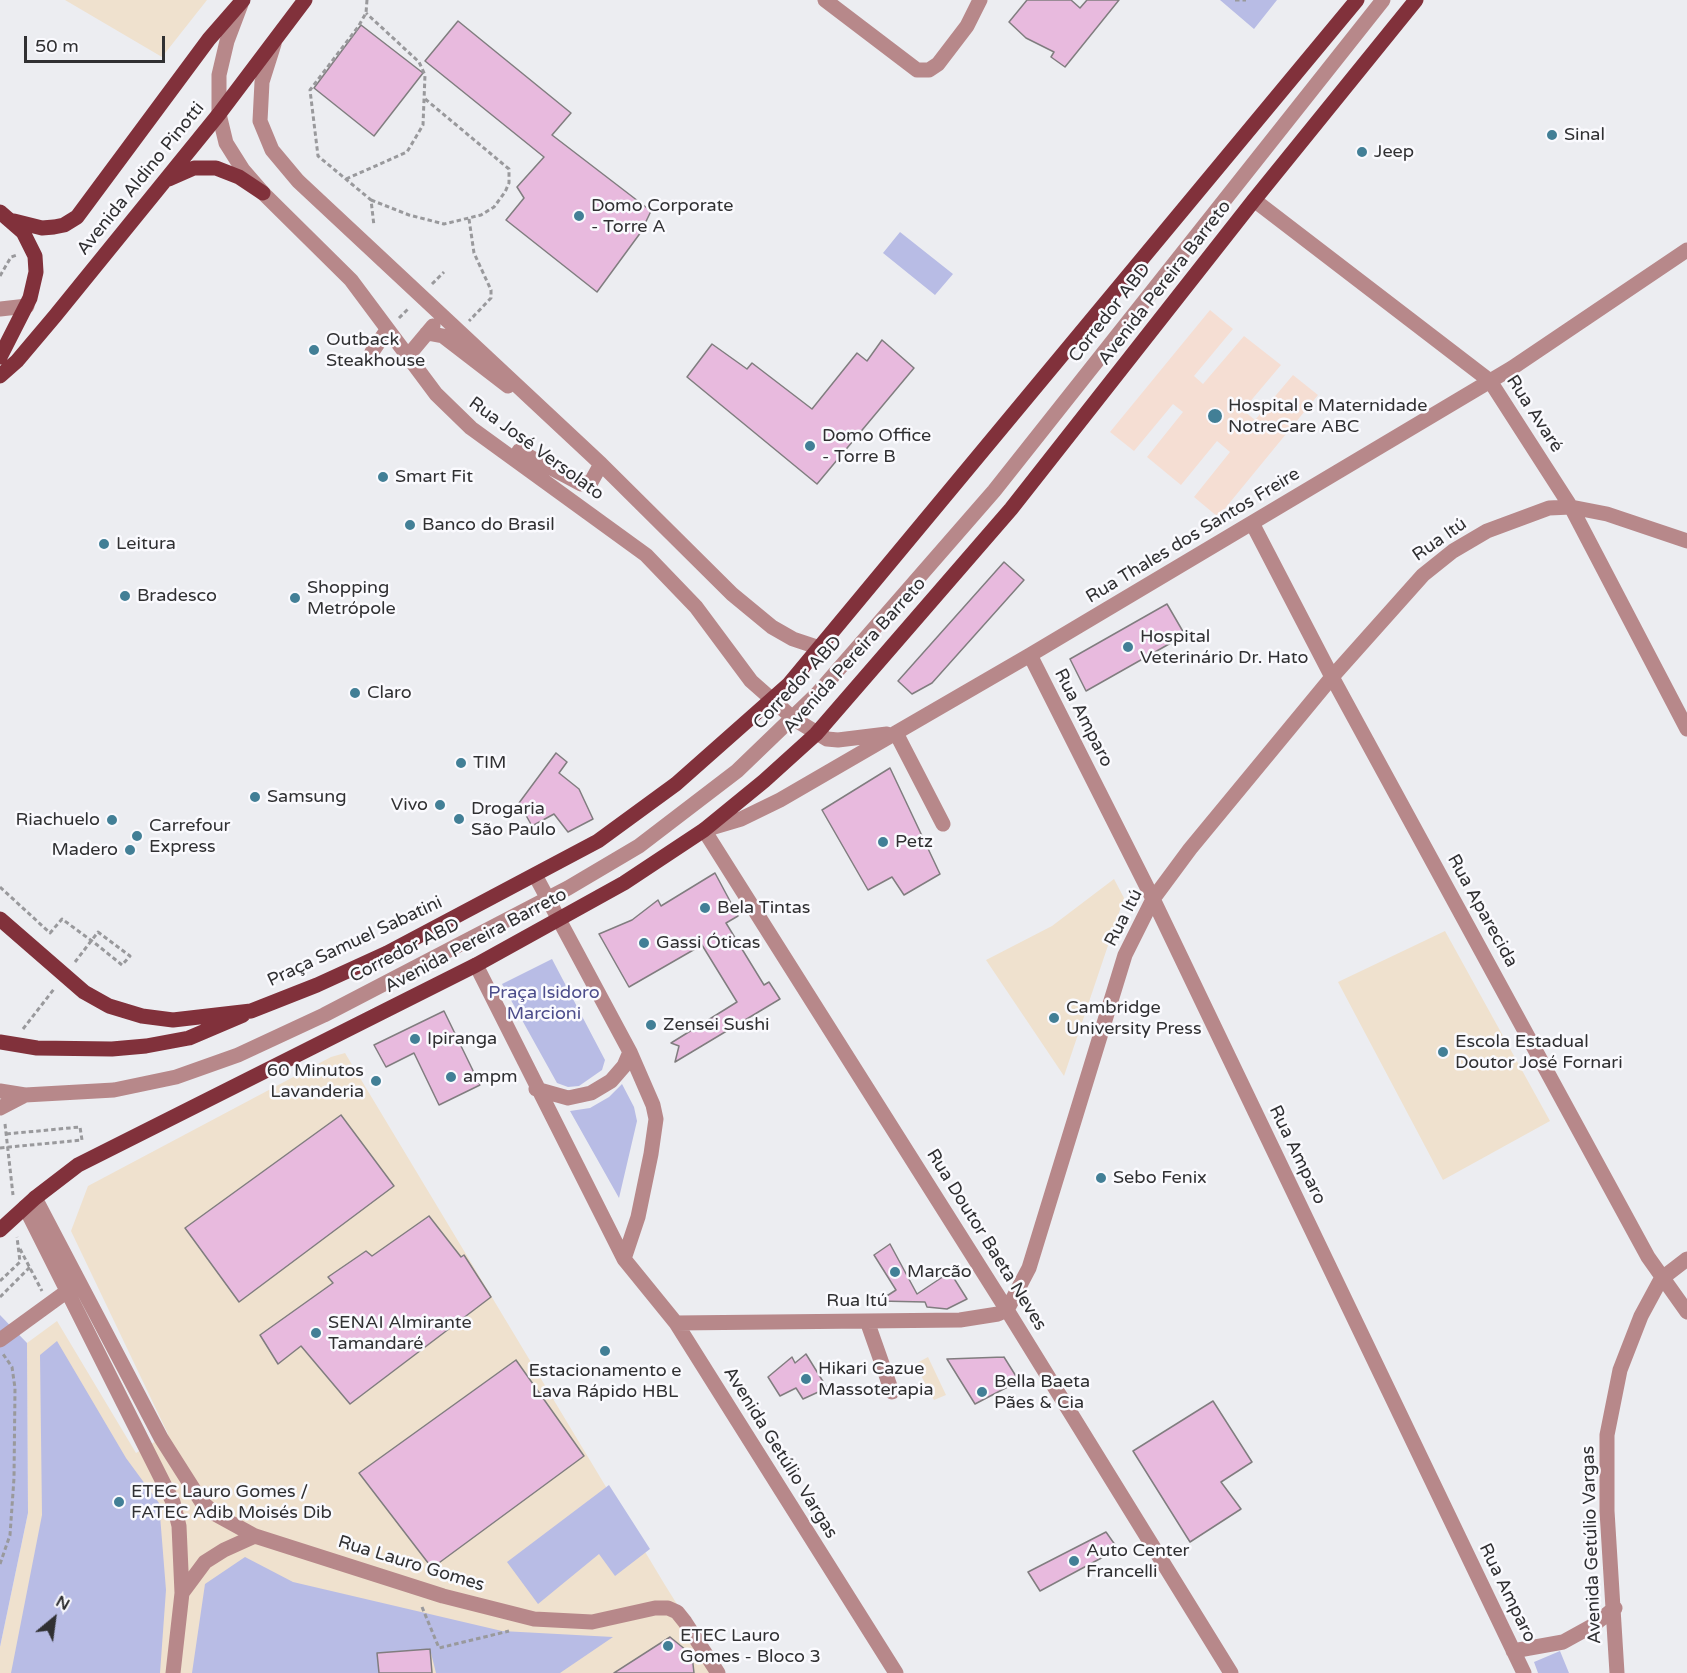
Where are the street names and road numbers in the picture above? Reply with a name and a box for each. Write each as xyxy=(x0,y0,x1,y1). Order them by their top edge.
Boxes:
street label: Avenida Aldino Pinotti xyxy=(73,98,209,260)
street label: Avenida Pereira Barreto xyxy=(1094,196,1236,370)
street label: Corredor ABD xyxy=(1064,259,1156,367)
street label: Rua Avaré xyxy=(1501,371,1567,457)
street label: Rua José Versolato xyxy=(464,393,608,505)
street label: Rua Thales dos Santos Freire xyxy=(1082,463,1304,609)
street label: Rua Itú xyxy=(1409,514,1471,566)
street label: Avenida Pereira Barreto xyxy=(779,573,931,739)
street label: Corredor ABD xyxy=(749,632,847,734)
street label: Rua Amparo xyxy=(1049,665,1117,771)
street label: Rua Aparecida xyxy=(1442,851,1522,971)
street label: Avenida Pereira Barreto xyxy=(381,884,571,998)
street label: Rua Itú xyxy=(1100,886,1148,950)
street label: Praça Samuel Sabatini xyxy=(264,892,446,992)
street label: Corredor ABD xyxy=(347,914,463,988)
street label: Rua Amparo xyxy=(1264,1102,1330,1208)
street label: Rua Doutor Baeta Neves xyxy=(921,1145,1051,1335)
street label: Rua Itú xyxy=(826,1290,888,1312)
street label: Avenida Getúlio Vargas xyxy=(718,1363,842,1543)
street label: Avenida Getúlio Vargas xyxy=(1578,1445,1606,1645)
street label: Rua Lauro Gomes xyxy=(335,1531,487,1597)
street label: Rua Amparo xyxy=(1474,1540,1540,1646)

